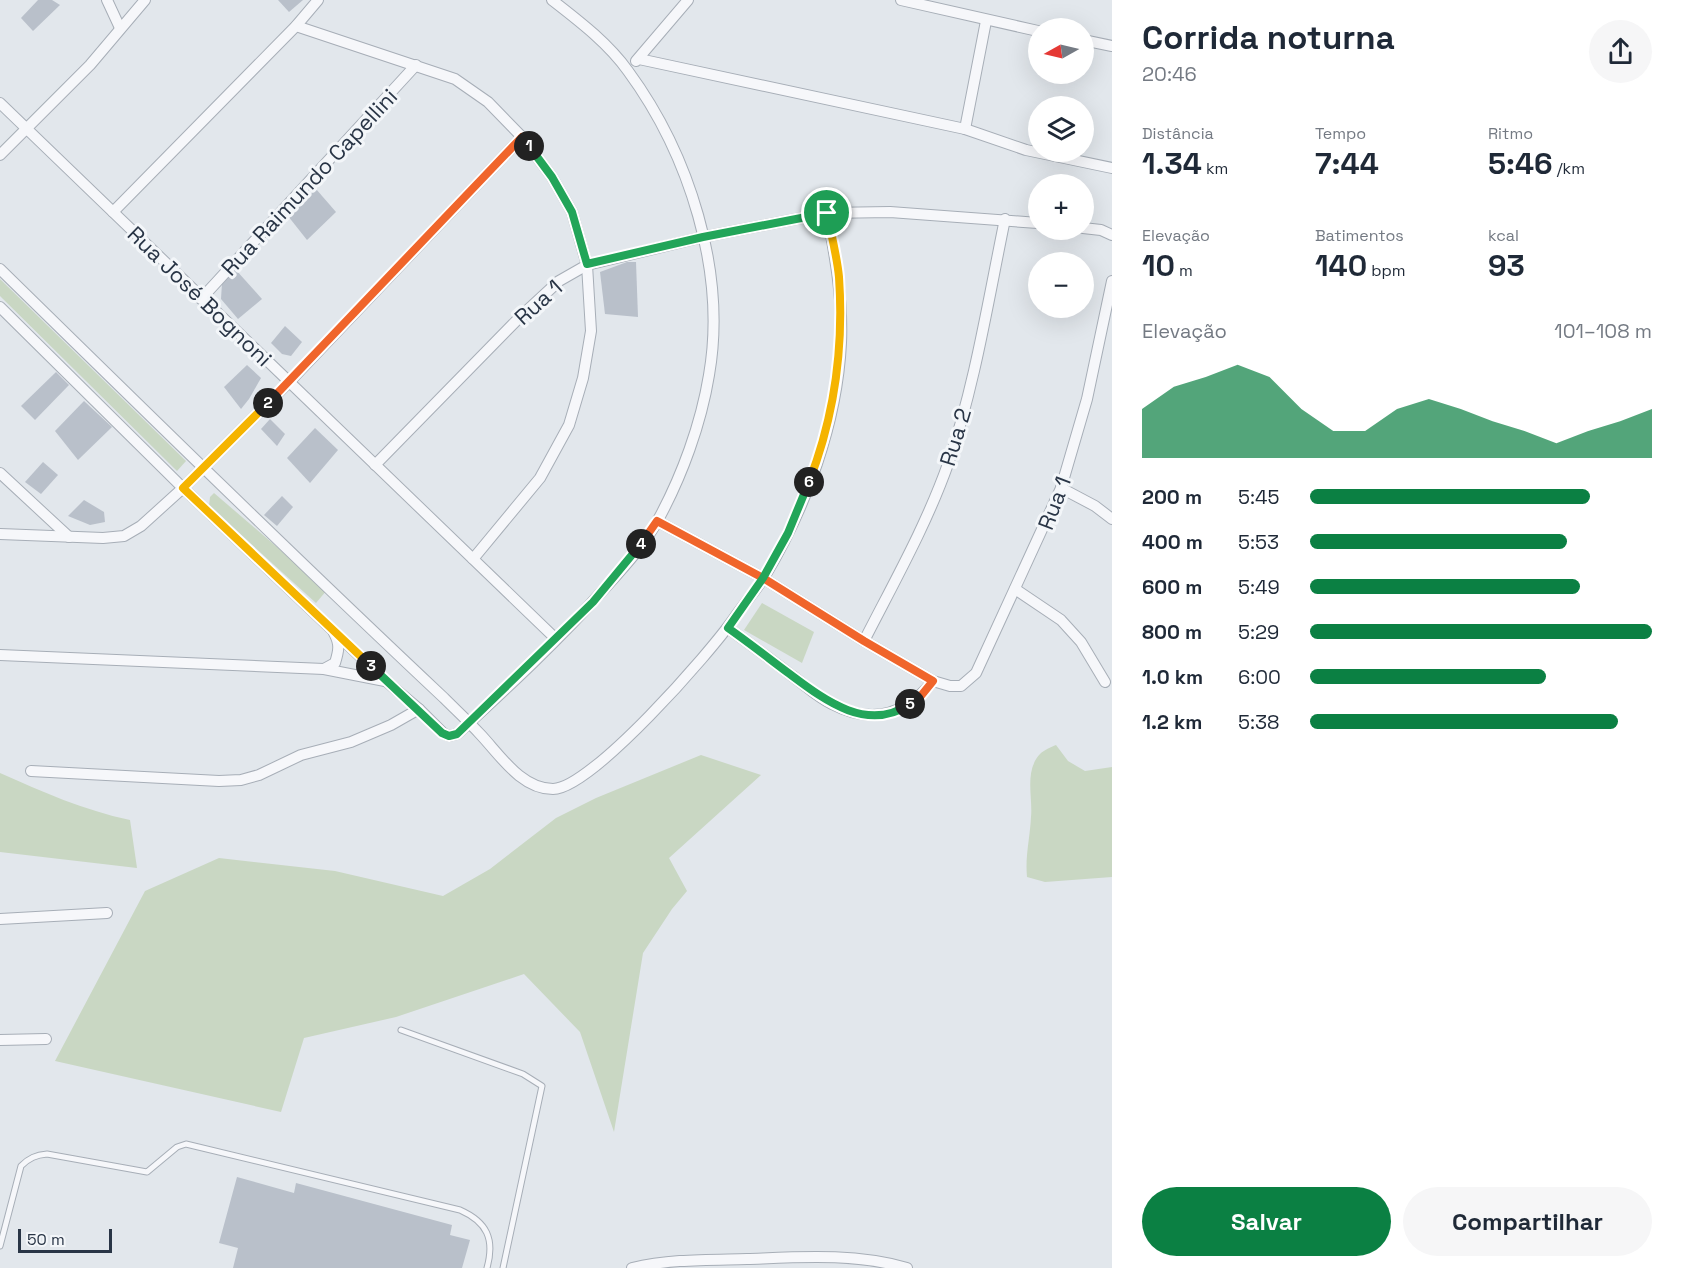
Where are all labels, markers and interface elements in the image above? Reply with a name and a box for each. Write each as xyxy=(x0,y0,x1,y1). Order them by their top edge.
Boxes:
text: Corrida noturna xyxy=(1142,17,1395,59)
north arrow xyxy=(1028,18,1094,84)
map controls xyxy=(1028,18,1094,318)
button: share xyxy=(1589,20,1652,83)
text: 20:46 xyxy=(1142,61,1197,87)
street label: Rua Raimundo Capellini xyxy=(215,83,403,281)
button: layers xyxy=(1028,96,1094,162)
text: Distância xyxy=(1142,123,1214,144)
text: Tempo xyxy=(1315,123,1366,144)
text: Ritmo xyxy=(1488,123,1533,144)
pin: 1 xyxy=(514,131,544,161)
text: 1 xyxy=(525,135,533,156)
text: 1.34 xyxy=(1142,144,1202,183)
text: 7:44 xyxy=(1315,144,1379,183)
text: 5:46 xyxy=(1488,144,1553,183)
text: km xyxy=(1202,158,1228,179)
text: /km xyxy=(1553,158,1585,179)
button: + xyxy=(1028,174,1094,240)
pin xyxy=(801,187,852,238)
icon: arrive xyxy=(810,196,843,229)
street label: Rua José Bognoni xyxy=(122,220,278,372)
text: Elevação xyxy=(1142,225,1210,246)
text: Batimentos xyxy=(1315,225,1404,246)
text: kcal xyxy=(1488,225,1519,246)
text: 10 xyxy=(1142,246,1175,285)
text: 140 xyxy=(1315,246,1367,285)
text: 93 xyxy=(1488,246,1525,285)
button: − xyxy=(1028,252,1094,318)
text: m xyxy=(1175,260,1193,281)
text: bpm xyxy=(1367,260,1406,281)
street label: Rua 1 xyxy=(508,273,568,331)
text: Elevação xyxy=(1142,318,1227,344)
text: 101–108 m xyxy=(1554,318,1652,344)
pin: 2 xyxy=(253,388,283,418)
text: 2 xyxy=(263,392,273,413)
street label: Rua 2 xyxy=(933,405,977,469)
pin: 6 xyxy=(794,467,824,497)
text: 6 xyxy=(804,471,814,492)
street label: Rua 1 xyxy=(1031,472,1077,534)
text: 200 m xyxy=(1142,484,1202,510)
text: 5:45 xyxy=(1238,484,1280,510)
pin: 4 xyxy=(626,529,656,559)
text: 400 m xyxy=(1142,529,1203,555)
text: 5:53 xyxy=(1238,529,1279,555)
text: 4 xyxy=(636,533,646,554)
text: 600 m xyxy=(1142,574,1202,600)
text: 5:49 xyxy=(1238,574,1280,600)
text: 800 m xyxy=(1142,619,1202,645)
text: 5:29 xyxy=(1238,619,1279,645)
pin: 3 xyxy=(356,651,386,681)
text: 3 xyxy=(366,655,376,676)
text: 1.0 km xyxy=(1142,664,1203,690)
text: 6:00 xyxy=(1238,664,1281,690)
pin: 5 xyxy=(895,689,925,719)
text: 5 xyxy=(905,693,915,714)
text: 1.2 km xyxy=(1142,709,1202,735)
text: 5:38 xyxy=(1238,709,1280,735)
button: Salvar xyxy=(1142,1187,1391,1256)
button: Compartilhar xyxy=(1403,1187,1652,1256)
scale bar xyxy=(18,1226,112,1254)
text: 50 m xyxy=(27,1229,65,1250)

